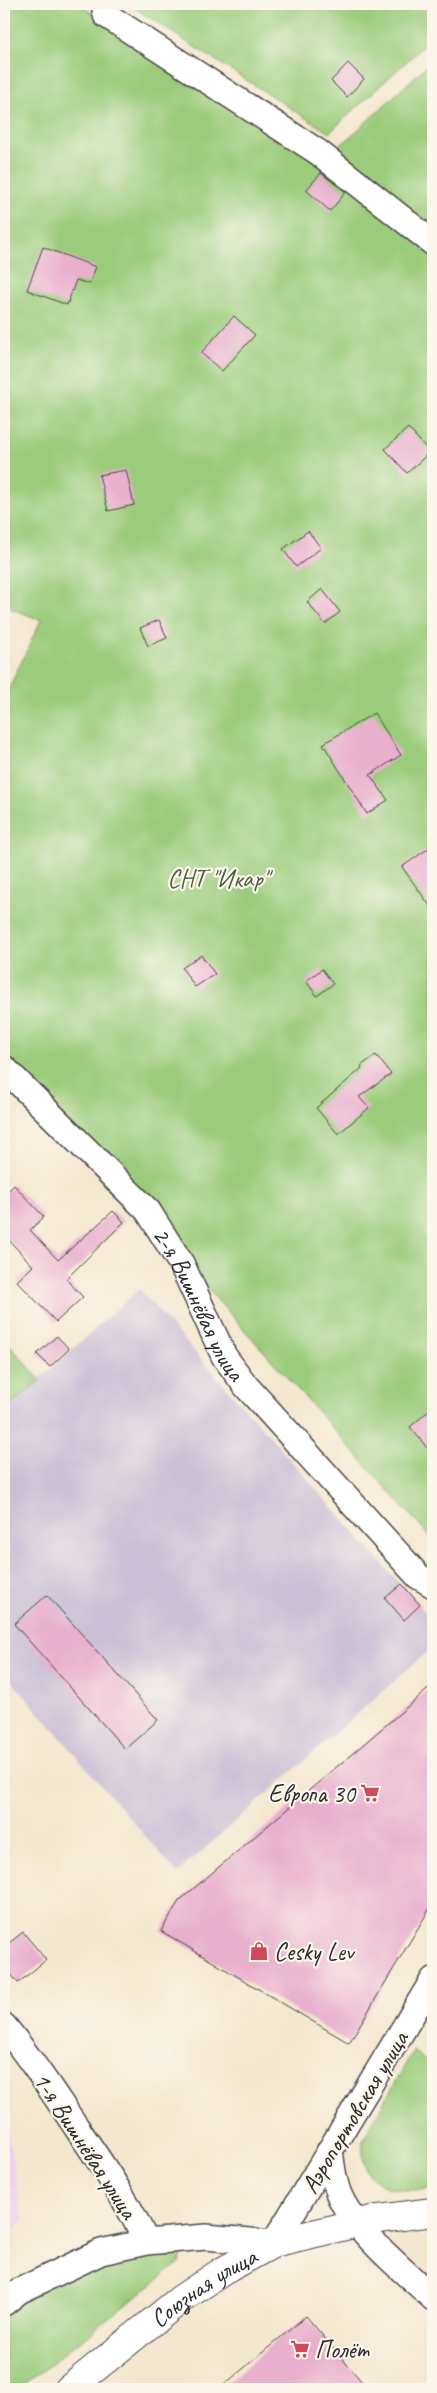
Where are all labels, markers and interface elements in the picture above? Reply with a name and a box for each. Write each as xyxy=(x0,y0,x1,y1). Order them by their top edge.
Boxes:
park label: СНТ "Икар" xyxy=(168,863,274,895)
street label: 2-я Вишнёвая улица xyxy=(145,1221,253,1389)
place label: Европа 30 xyxy=(268,1778,357,1810)
supermarket icon: Европа 30 xyxy=(359,1782,381,1804)
place label: Cesky Lev xyxy=(274,1936,356,1968)
shop icon: Cesky Lev xyxy=(248,1940,270,1962)
street label: Аэропортовская улица xyxy=(294,2024,417,2200)
street label: 1-я Вишнёвая улица xyxy=(26,2066,146,2227)
street label: Союзная улица xyxy=(144,2240,264,2335)
place label: Полёт xyxy=(315,2334,370,2366)
supermarket icon: Полёт xyxy=(289,2338,311,2360)

